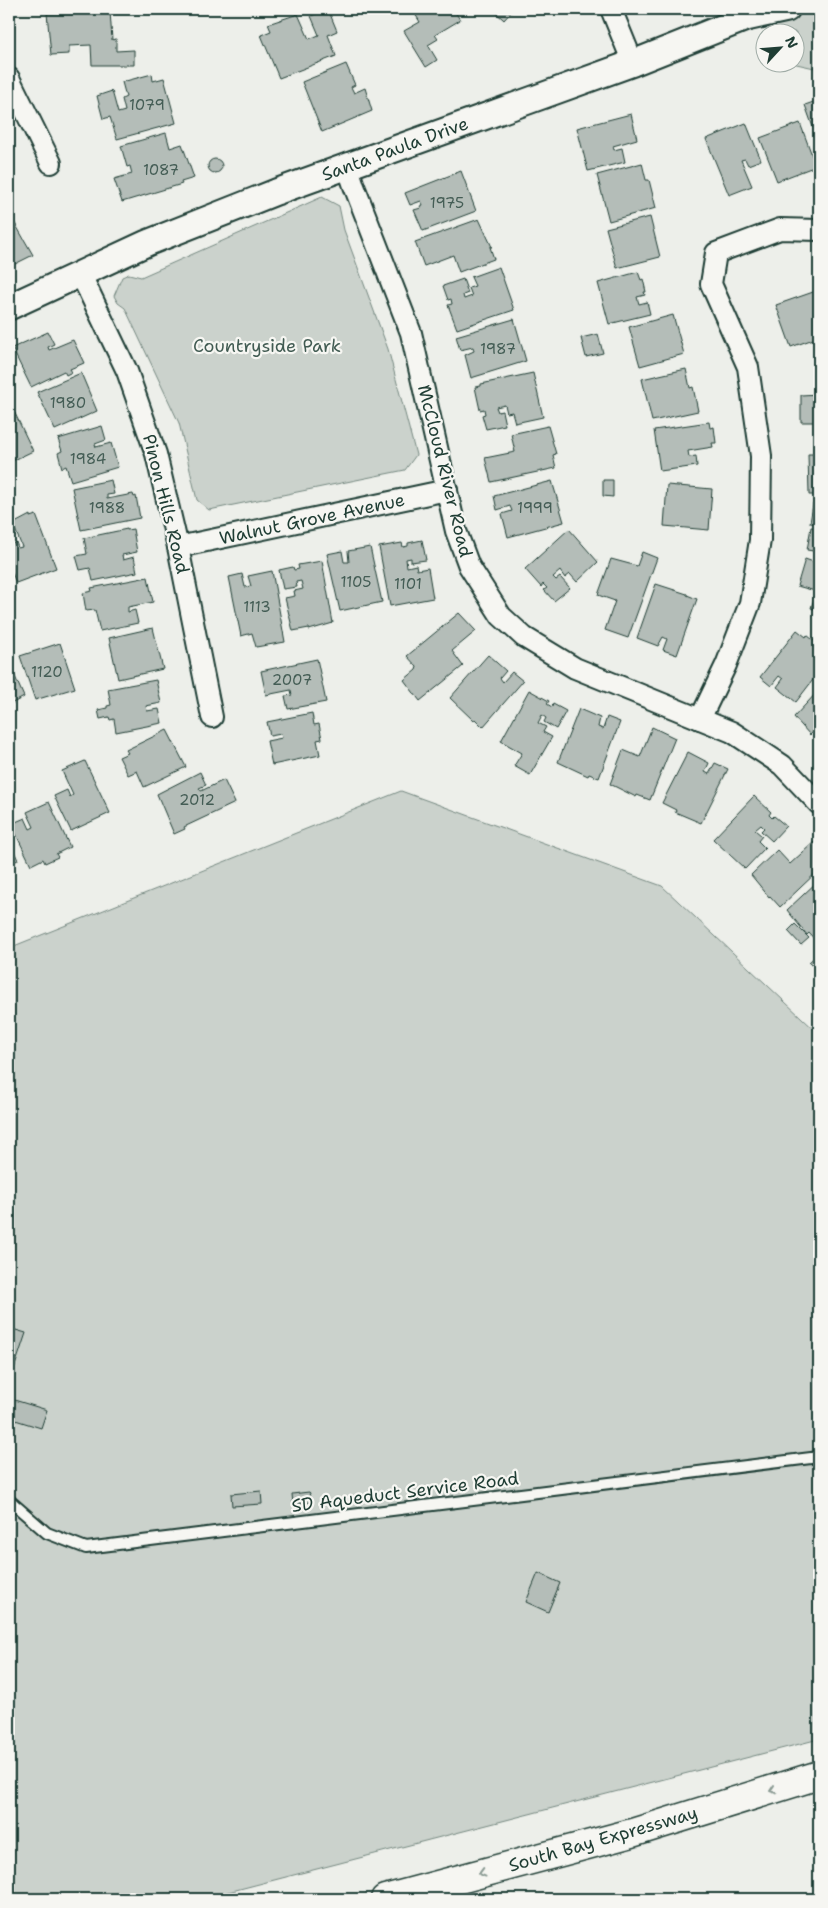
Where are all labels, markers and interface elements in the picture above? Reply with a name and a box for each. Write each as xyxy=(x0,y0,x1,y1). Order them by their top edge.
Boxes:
north arrow xyxy=(756,22,806,72)
text: N xyxy=(781,33,802,51)
house number: 1079 xyxy=(129,95,165,115)
street label: Santa Paula Drive xyxy=(318,111,472,187)
house number: 1087 xyxy=(143,160,179,180)
house number: 1975 xyxy=(430,193,464,213)
park label: Countryside Park xyxy=(193,334,341,358)
house number: 1987 xyxy=(480,339,516,359)
street label: McCloud River Road xyxy=(412,382,478,560)
house number: 1980 xyxy=(50,393,86,413)
street label: Pinon Hills Road xyxy=(137,432,195,576)
house number: 1984 xyxy=(70,449,106,469)
street label: Walnut Grove Avenue xyxy=(217,488,407,550)
house number: 1988 xyxy=(89,498,125,518)
house number: 1999 xyxy=(517,498,553,518)
house number: 1105 xyxy=(340,572,372,592)
house number: 1101 xyxy=(394,574,422,594)
house number: 1113 xyxy=(243,597,271,617)
house number: 1120 xyxy=(31,662,63,682)
house number: 2007 xyxy=(272,670,312,690)
house number: 2012 xyxy=(179,790,215,810)
street label: SD Aqueduct Service Road xyxy=(290,1466,520,1518)
one-way arrow xyxy=(769,1784,777,1794)
street label: South Bay Expressway xyxy=(506,1801,700,1877)
one-way arrow xyxy=(478,1867,487,1878)

